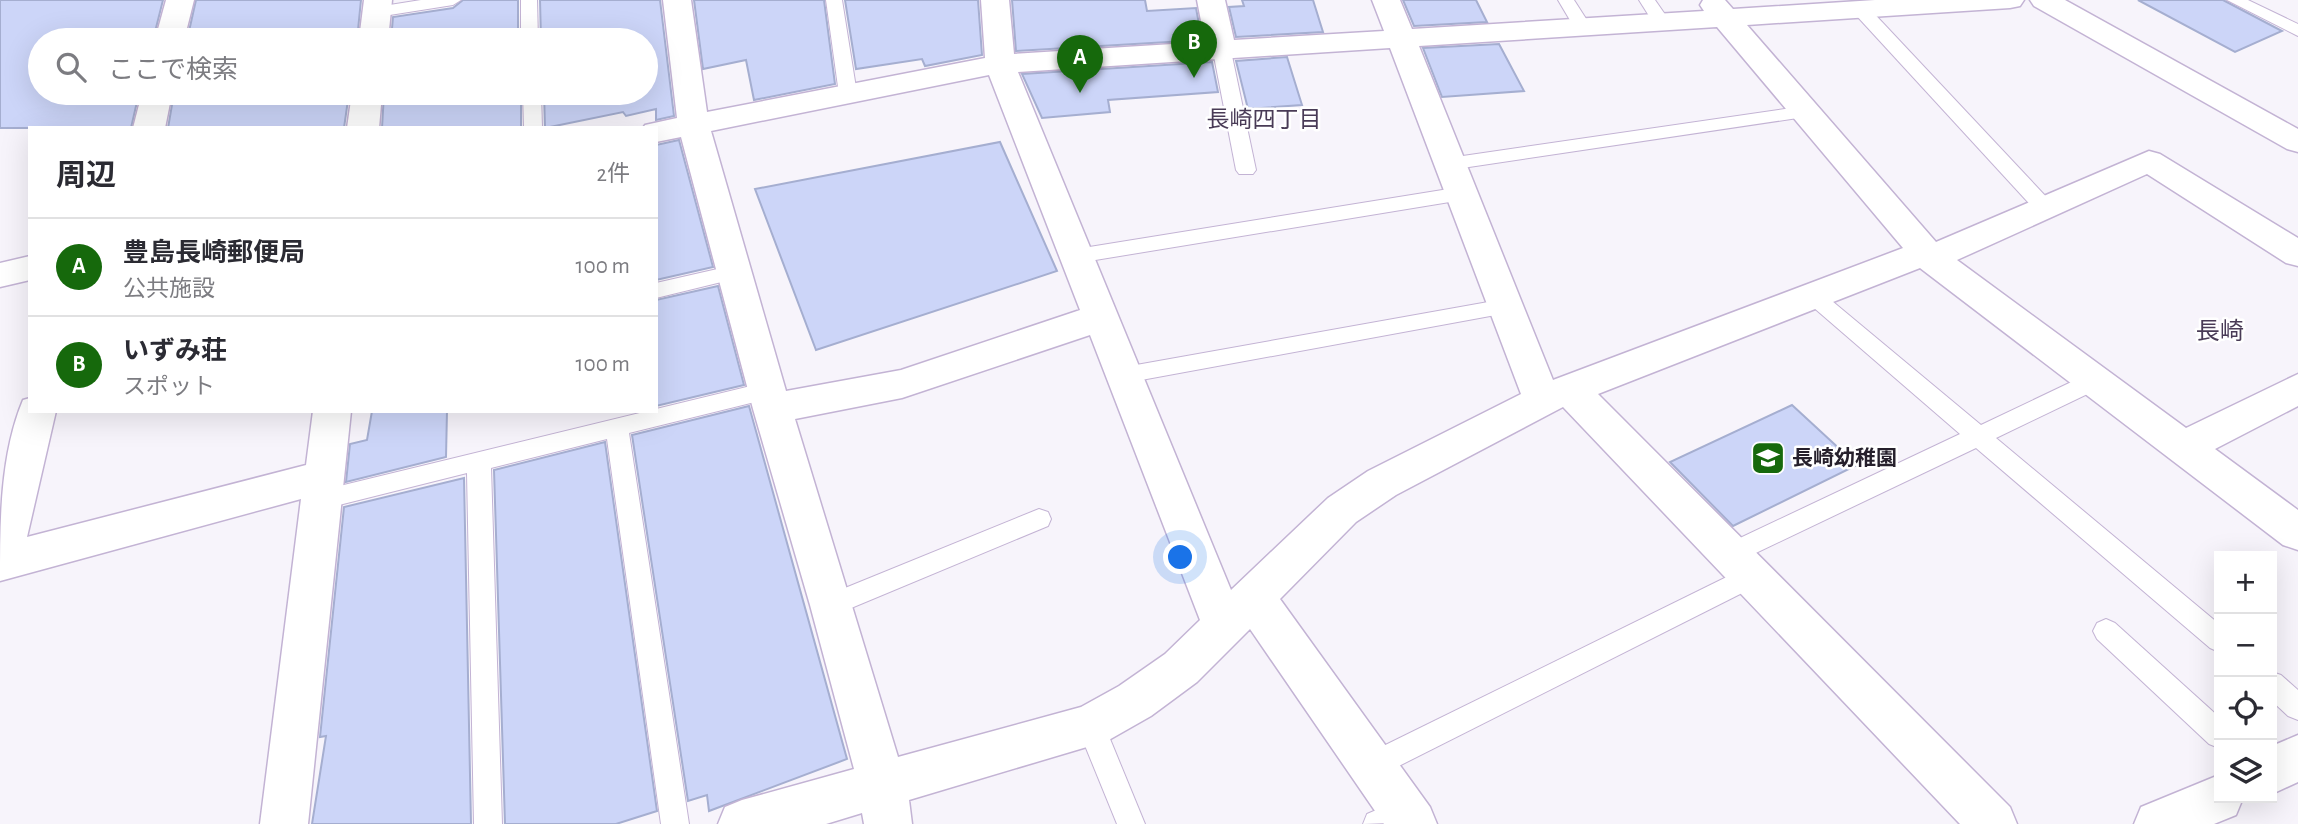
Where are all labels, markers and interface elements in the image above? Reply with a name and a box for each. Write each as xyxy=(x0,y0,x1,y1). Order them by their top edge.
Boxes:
pin: B xyxy=(1171,20,1217,78)
search box xyxy=(28,28,658,105)
pin: A xyxy=(1057,35,1103,93)
icon: search xyxy=(52,48,90,86)
text: ここで検索 xyxy=(108,57,238,83)
district label: 長崎四丁目 xyxy=(1207,107,1322,132)
text: 周辺 xyxy=(56,161,116,191)
text: 2件 xyxy=(597,163,630,186)
text: 豊島長崎郵便局 xyxy=(123,240,305,266)
text: A xyxy=(72,255,86,278)
text: 100 m xyxy=(576,255,630,278)
text: 公共施設 xyxy=(123,278,215,301)
district label: 長崎 xyxy=(2196,318,2244,344)
text: いずみ荘 xyxy=(123,338,227,364)
text: B xyxy=(72,353,86,376)
text: 100 m xyxy=(576,353,630,376)
text: スポット xyxy=(123,376,215,399)
school or university icon: 長崎幼稚園 xyxy=(1749,439,1787,477)
place label: 長崎幼稚園 xyxy=(1792,447,1897,469)
your location xyxy=(1163,540,1197,574)
map controls xyxy=(2214,551,2277,803)
button: + xyxy=(2214,551,2277,614)
button: − xyxy=(2214,614,2277,677)
button: locate xyxy=(2214,677,2277,740)
button: layers xyxy=(2214,740,2277,803)

